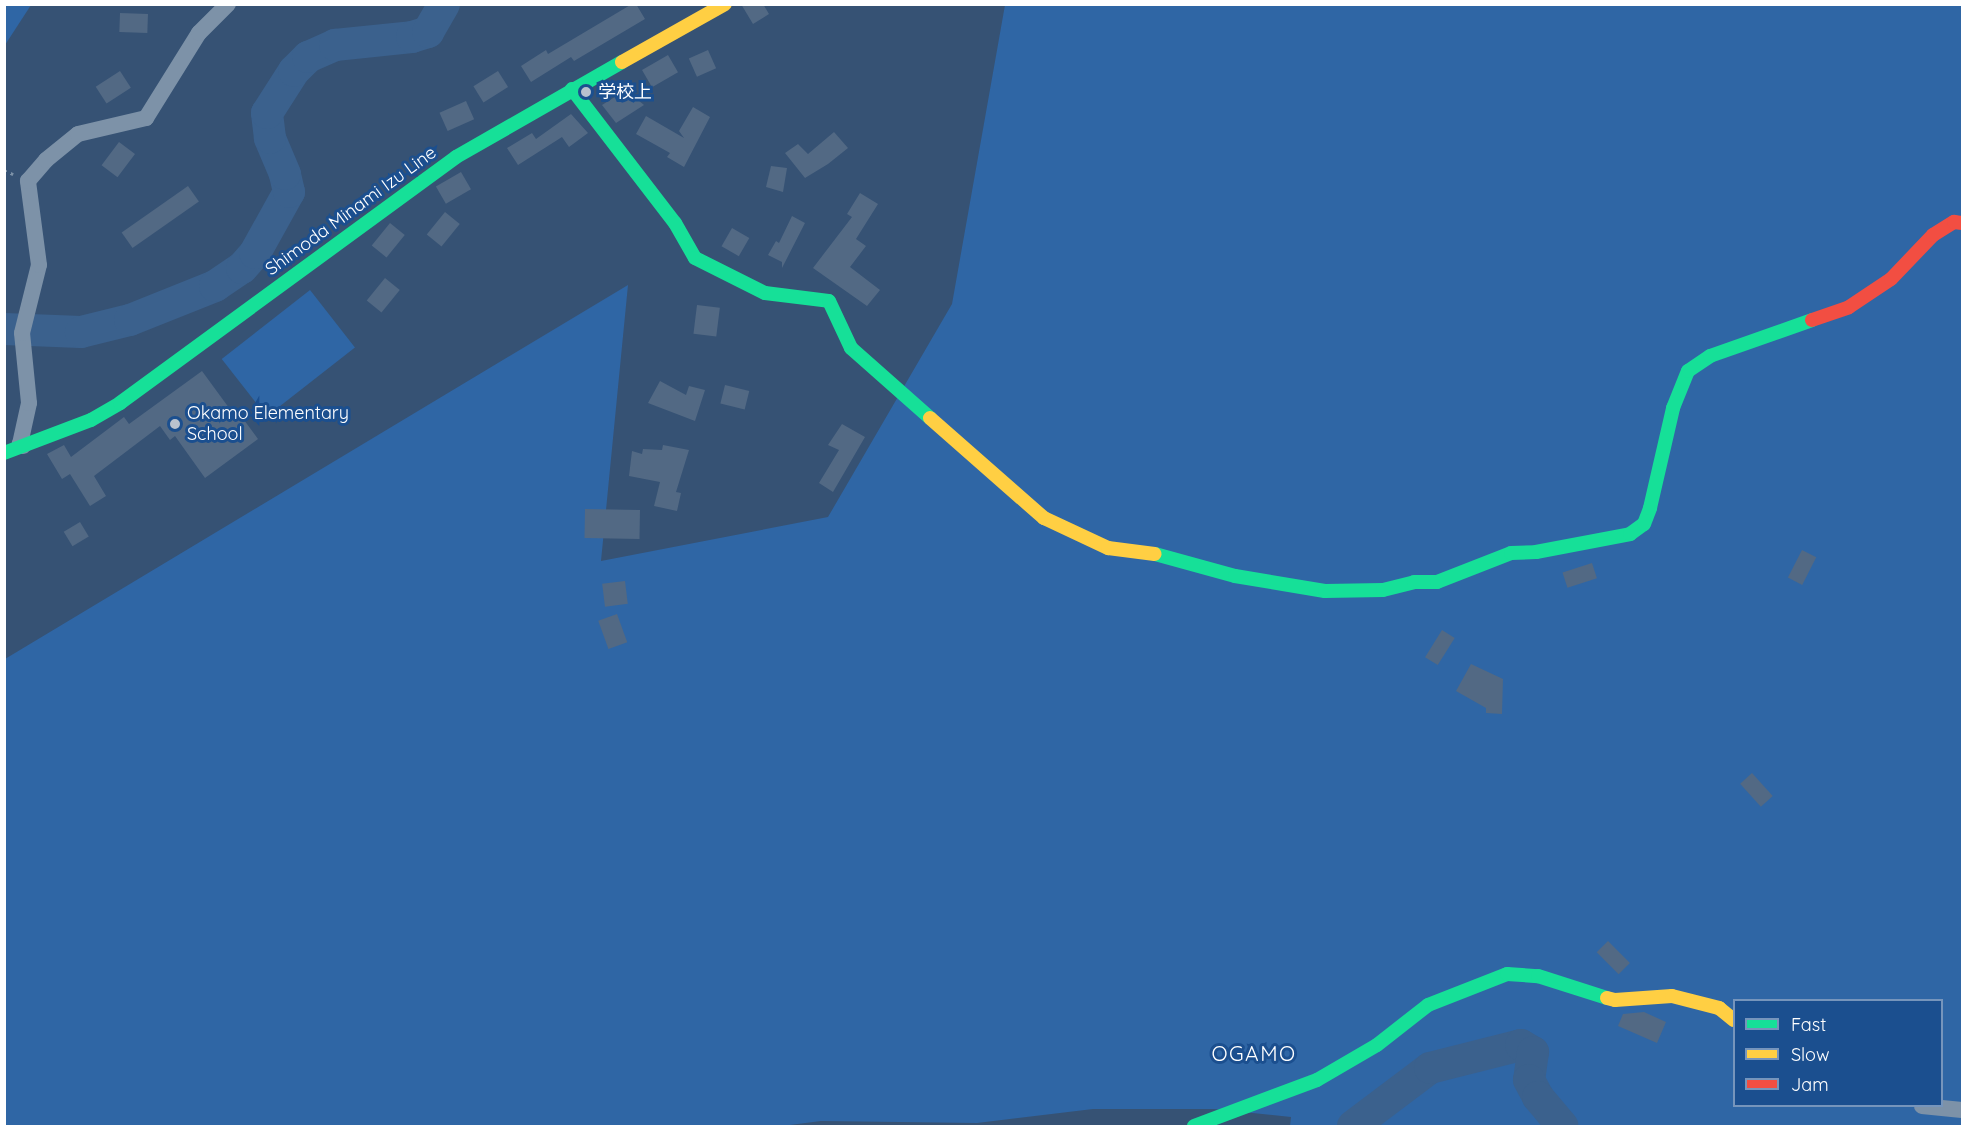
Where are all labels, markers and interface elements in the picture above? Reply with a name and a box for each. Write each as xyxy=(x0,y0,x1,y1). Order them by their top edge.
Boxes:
place label: 学校上 xyxy=(598,81,652,103)
marker: 学校上 xyxy=(579,85,593,99)
street label: Shimoda Minami Izu Line xyxy=(261,142,441,280)
place label: Okamo Elementary School xyxy=(187,403,349,446)
marker: Okamo Elementary School xyxy=(168,417,182,431)
legend xyxy=(1733,999,1943,1107)
text: Fast xyxy=(1791,1013,1826,1036)
district label: OGAMO xyxy=(1211,1040,1297,1066)
text: Slow xyxy=(1791,1043,1829,1066)
text: Jam xyxy=(1791,1073,1829,1096)

